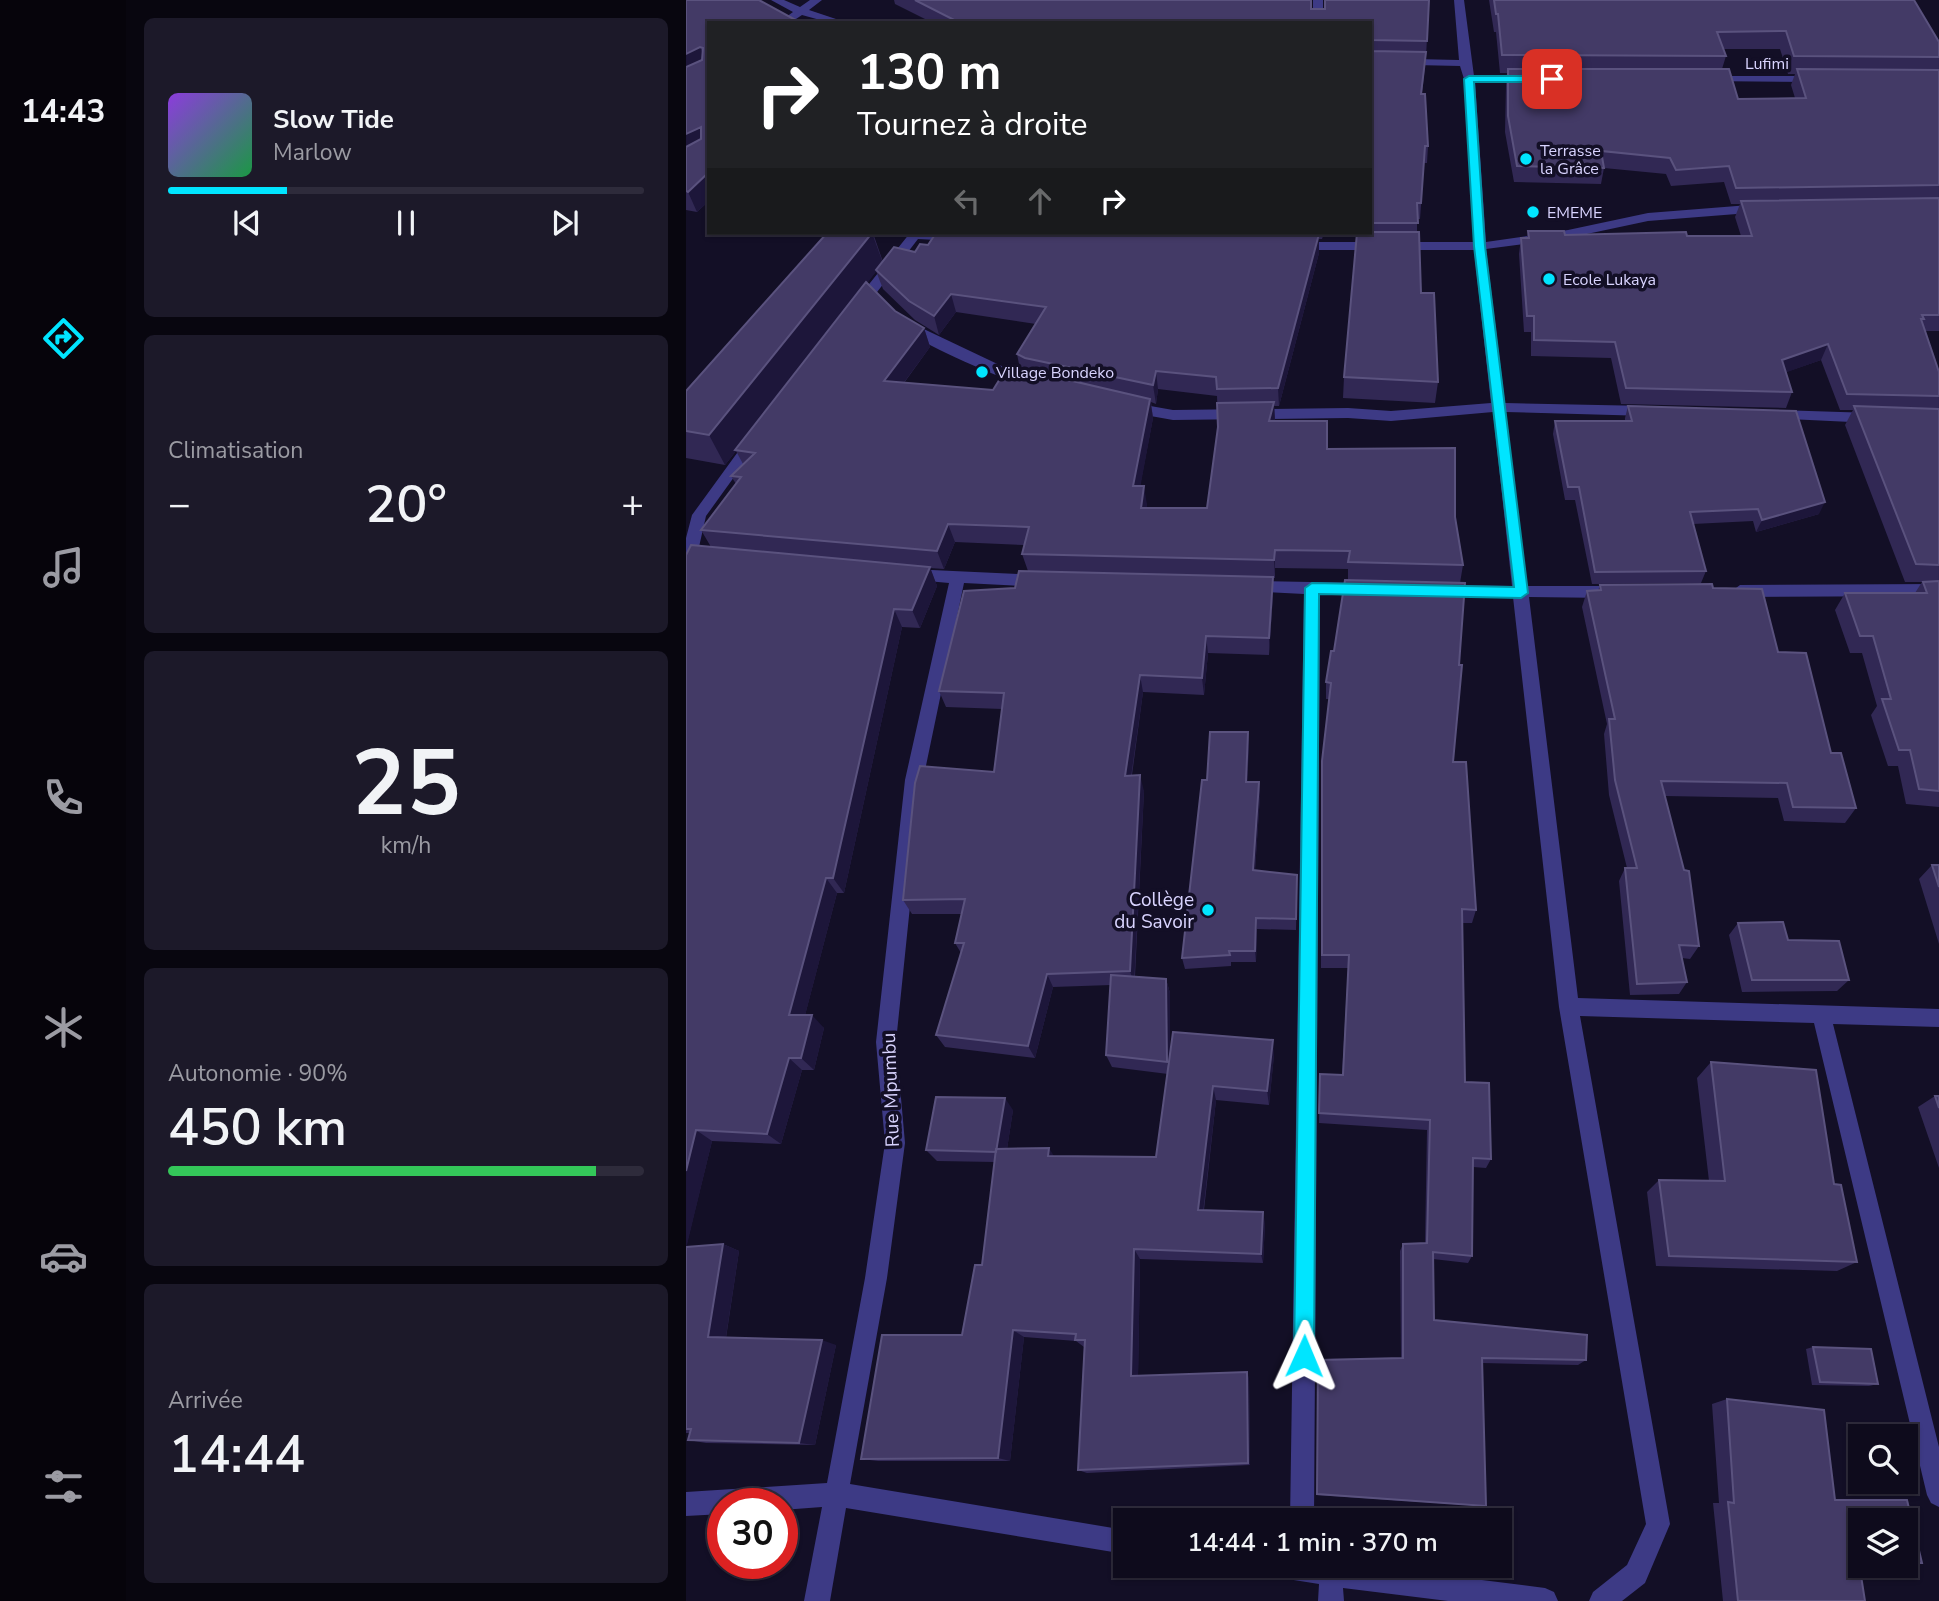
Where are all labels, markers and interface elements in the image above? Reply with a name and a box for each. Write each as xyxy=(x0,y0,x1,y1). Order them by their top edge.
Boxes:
text: 130 m xyxy=(857,39,1001,106)
icon: right xyxy=(742,49,833,140)
pin xyxy=(1522,49,1582,109)
street label: Lufimi xyxy=(1745,53,1789,75)
icon: arrive xyxy=(1533,60,1571,98)
text: 14:43 xyxy=(21,90,105,133)
text: Slow Tide xyxy=(273,102,394,137)
text: Tournez à droite xyxy=(857,103,1088,146)
text: Marlow xyxy=(273,137,352,168)
place label: Terrasse la Grâce xyxy=(1540,140,1601,180)
marker: Terrasse la Grâce xyxy=(1518,151,1534,167)
icon: left xyxy=(948,182,986,220)
icon: ahead xyxy=(1021,182,1059,220)
icon: right xyxy=(1094,182,1132,220)
place label: EMEME xyxy=(1547,202,1602,224)
icon: previous xyxy=(228,204,266,242)
icon: pause xyxy=(387,204,425,242)
icon: next xyxy=(546,204,584,242)
marker: EMEME xyxy=(1525,204,1541,220)
place label: Ecole Lukaya xyxy=(1563,269,1656,291)
marker: Ecole Lukaya xyxy=(1541,271,1557,287)
icon: directions xyxy=(39,314,88,363)
place label: Village Bondeko xyxy=(995,362,1114,384)
marker: Village Bondeko xyxy=(974,364,990,380)
text: Climatisation xyxy=(168,435,303,466)
text: 20° xyxy=(365,469,447,540)
text: − xyxy=(168,479,191,530)
text: + xyxy=(621,479,644,530)
icon: music xyxy=(39,543,88,592)
text: 25 xyxy=(351,722,461,846)
icon: phone xyxy=(39,773,88,822)
text: km/h xyxy=(381,830,431,861)
place label: Collège du Savoir xyxy=(1114,887,1194,935)
marker: Collège du Savoir xyxy=(1200,902,1216,918)
icon: climate xyxy=(39,1003,88,1052)
street label: Rue Mpumbu xyxy=(876,1032,906,1148)
text: Autonomie · 90% xyxy=(168,1058,348,1089)
text: 450 km xyxy=(168,1092,347,1163)
icon: car xyxy=(39,1232,88,1281)
position arrow xyxy=(1267,1319,1341,1393)
text: Arrivée xyxy=(168,1385,243,1416)
text: 14:44 xyxy=(168,1419,305,1490)
map controls xyxy=(1848,1424,1918,1578)
button: search xyxy=(1848,1424,1918,1494)
icon: filters xyxy=(39,1462,88,1511)
speed limit sign: 30 xyxy=(707,1488,798,1579)
button: layers xyxy=(1848,1508,1918,1578)
text: 14:44 · 1 min · 370 m xyxy=(1187,1525,1438,1560)

